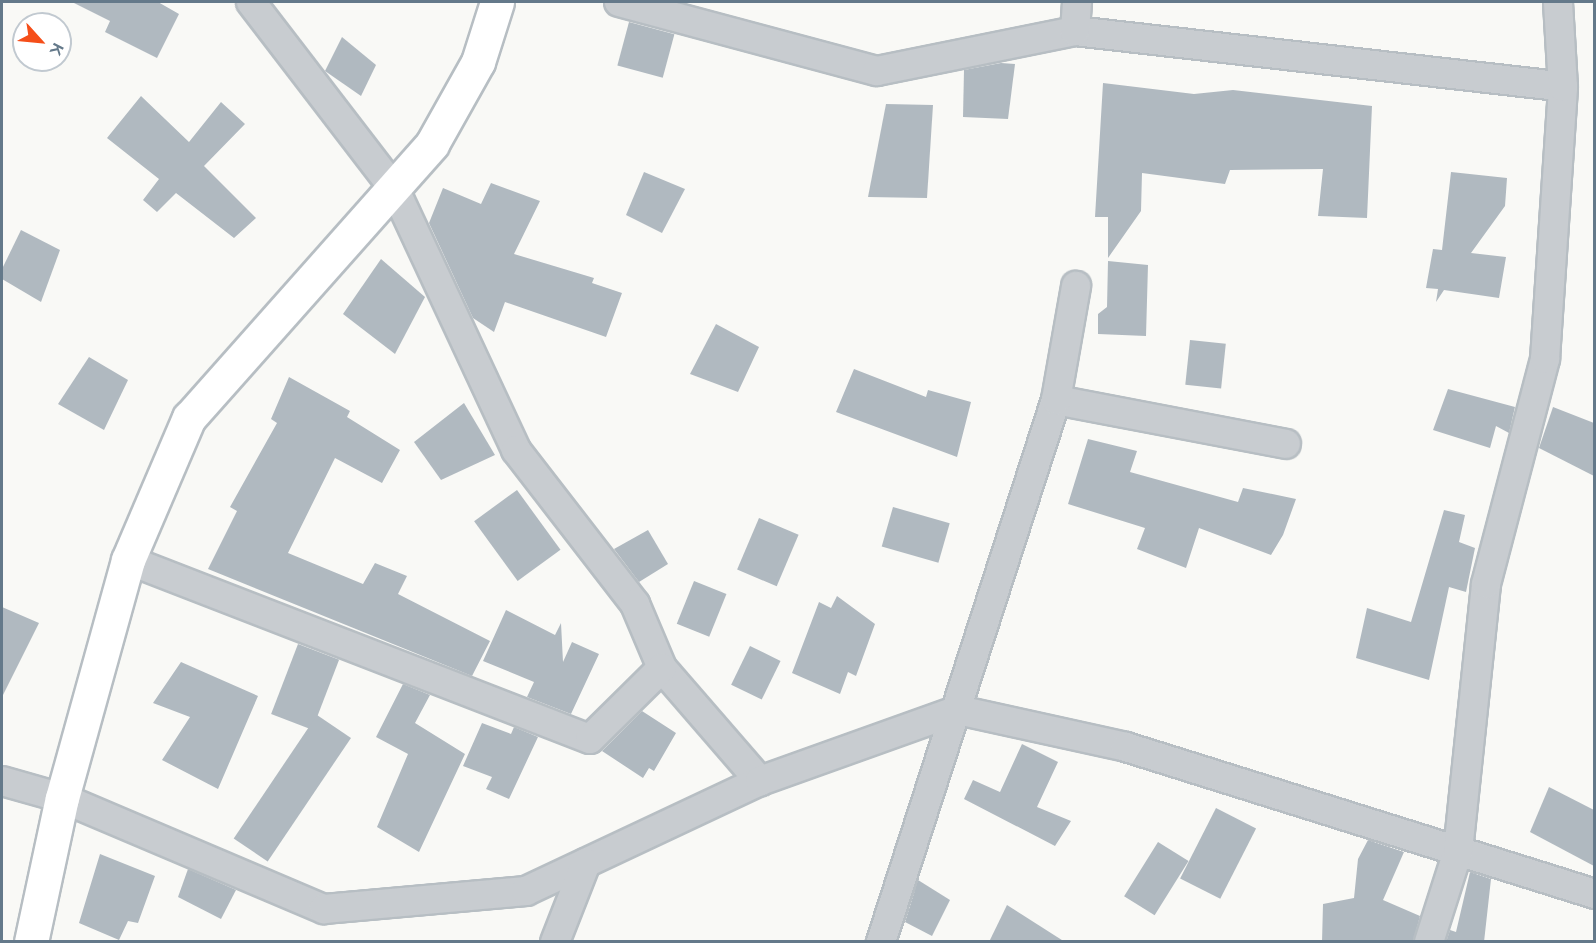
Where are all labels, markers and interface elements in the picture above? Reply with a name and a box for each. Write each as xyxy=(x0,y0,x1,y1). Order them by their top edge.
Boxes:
north arrow xyxy=(12,12,72,72)
text: K xyxy=(47,40,67,59)

